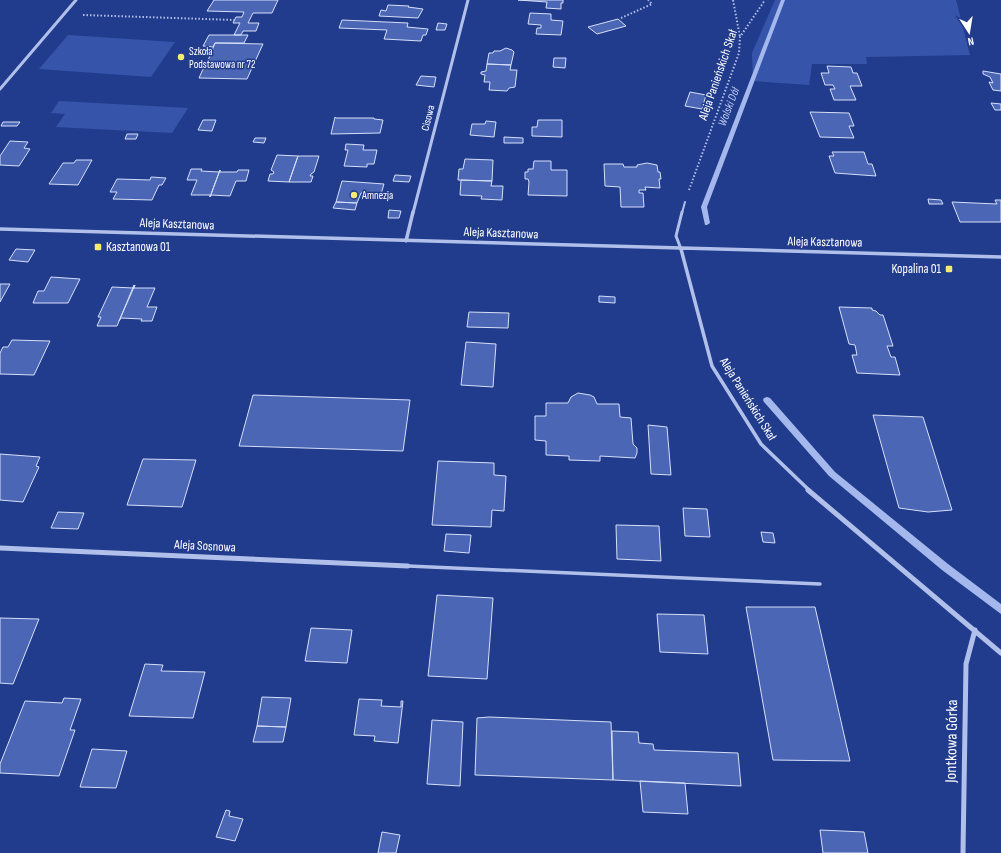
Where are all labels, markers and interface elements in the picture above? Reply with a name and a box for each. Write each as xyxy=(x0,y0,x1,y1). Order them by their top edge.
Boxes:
north arrow xyxy=(949,12,989,52)
street label: Aleja Panieńskich Skał xyxy=(695,27,741,123)
text: N xyxy=(967,34,975,48)
place label: Szkoła Podstawowa nr 72 xyxy=(189,45,256,71)
marker: Szkoła Podstawowa nr 72 xyxy=(176,52,186,62)
water label: Wolski Dół xyxy=(715,85,743,128)
street label: Cisowa xyxy=(419,104,437,132)
place label: Amnezja xyxy=(361,189,393,202)
marker: Amnezja xyxy=(349,190,359,200)
street label: Aleja Kasztanowa xyxy=(138,215,215,233)
street label: Aleja Kasztanowa xyxy=(462,224,539,242)
street label: Aleja Kasztanowa xyxy=(787,233,862,251)
place label: Kasztanowa 01 xyxy=(106,239,171,255)
marker: Kasztanowa 01 xyxy=(93,242,103,252)
place label: Kopalina 01 xyxy=(891,261,941,277)
marker: Kopalina 01 xyxy=(944,264,954,274)
street label: Aleja Panieńskich Skał xyxy=(716,354,780,444)
street label: Aleja Sosnowa xyxy=(173,536,236,556)
street label: Jontkowa Górka xyxy=(942,699,962,784)

